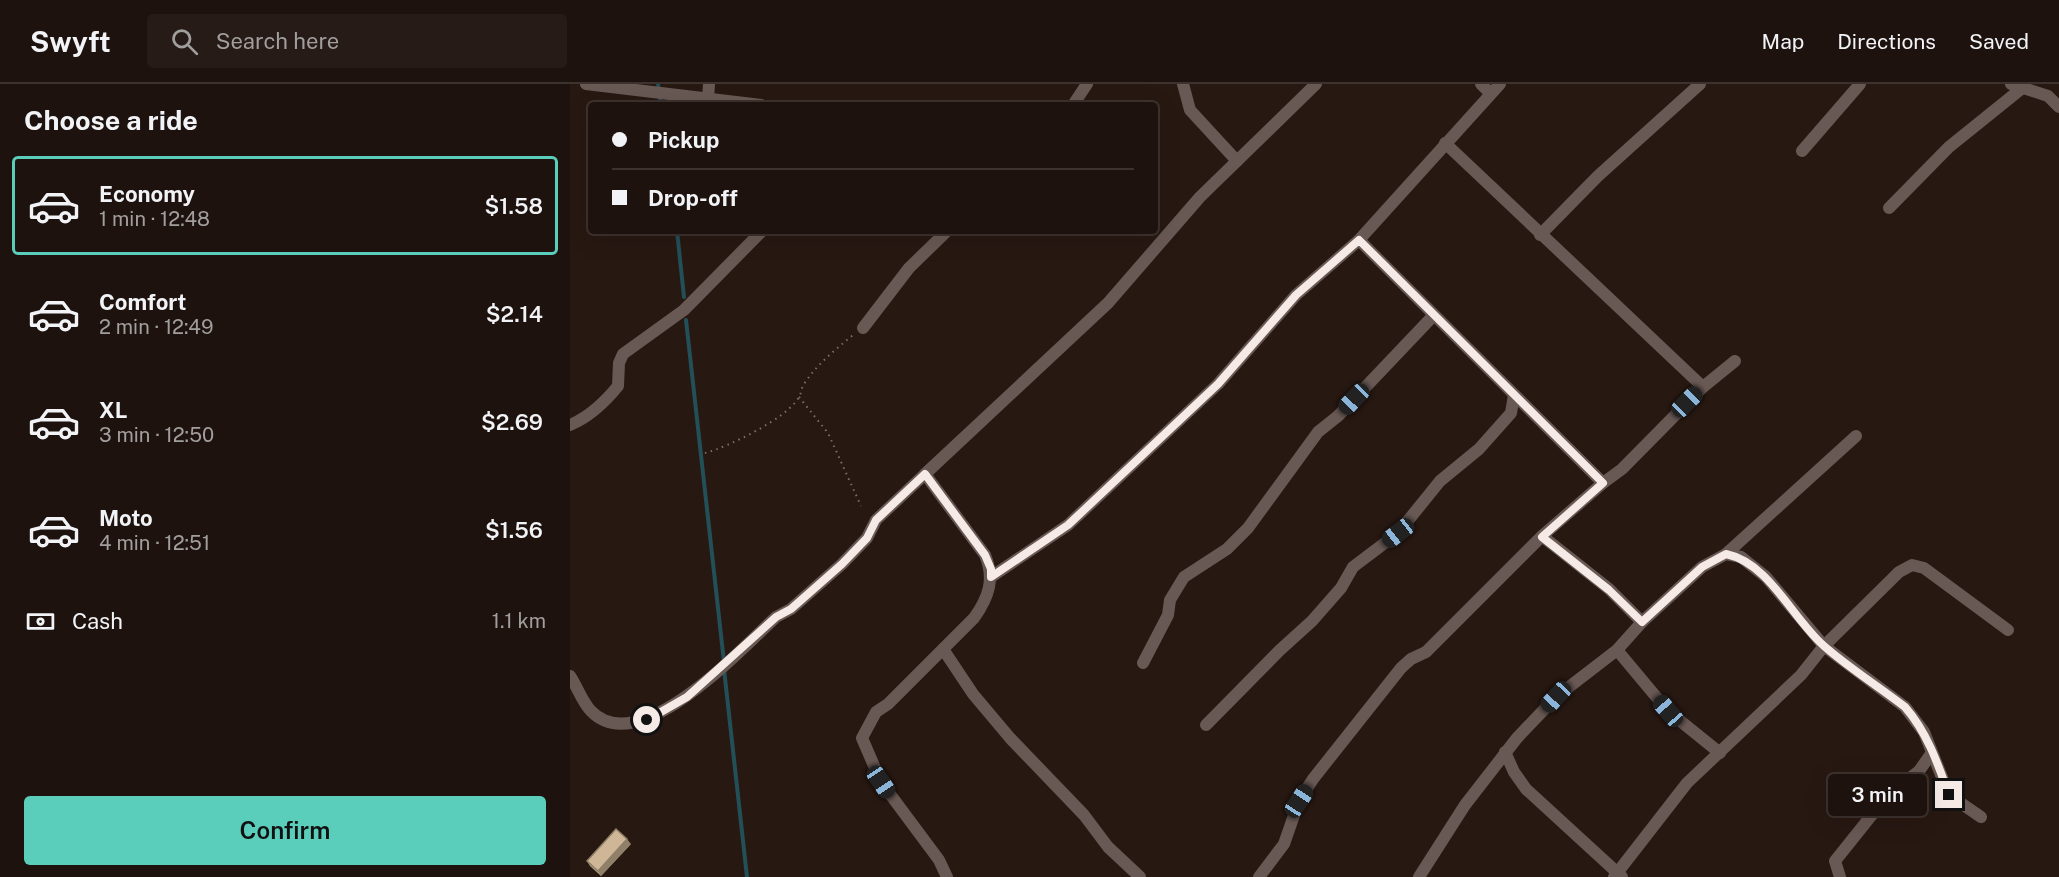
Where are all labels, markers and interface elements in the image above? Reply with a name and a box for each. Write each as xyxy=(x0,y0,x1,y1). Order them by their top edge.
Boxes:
search box xyxy=(147,14,567,68)
text: Swyft xyxy=(30,25,111,58)
icon: search xyxy=(168,25,201,58)
text: Search here xyxy=(216,28,339,54)
text: Map xyxy=(1762,29,1804,54)
text: Directions xyxy=(1837,29,1936,54)
text: Saved xyxy=(1969,29,2029,54)
text: Choose a ride xyxy=(24,104,198,136)
text: Pickup xyxy=(648,127,719,153)
icon: car xyxy=(27,179,81,233)
text: Economy xyxy=(99,181,195,207)
text: Drop-off xyxy=(648,185,738,211)
text: $1.58 xyxy=(485,193,543,219)
text: 1 min · 12:48 xyxy=(99,207,210,231)
icon: car xyxy=(27,287,81,341)
text: Comfort xyxy=(99,289,186,315)
text: $2.14 xyxy=(486,301,543,327)
text: 2 min · 12:49 xyxy=(99,315,213,339)
car xyxy=(1335,380,1373,418)
car xyxy=(1668,383,1706,421)
icon: car xyxy=(27,395,81,449)
text: XL xyxy=(99,397,127,423)
text: $2.69 xyxy=(481,409,543,435)
text: 3 min · 12:50 xyxy=(99,423,214,447)
icon: car xyxy=(27,503,81,557)
text: Moto xyxy=(99,505,153,531)
car xyxy=(1378,515,1418,551)
text: $1.56 xyxy=(485,517,543,543)
text: 4 min · 12:51 xyxy=(99,531,210,555)
icon: cash xyxy=(24,605,57,638)
text: Cash xyxy=(72,608,123,634)
text: 1.1 km xyxy=(492,609,546,633)
car xyxy=(1537,678,1575,716)
car xyxy=(1649,692,1687,730)
route start xyxy=(633,706,660,733)
car xyxy=(863,762,899,802)
callout: 3 min xyxy=(1829,774,1928,816)
car xyxy=(1282,781,1316,821)
route end xyxy=(1935,781,1962,808)
text: 3 min xyxy=(1851,783,1904,807)
button: Confirm xyxy=(24,796,546,865)

